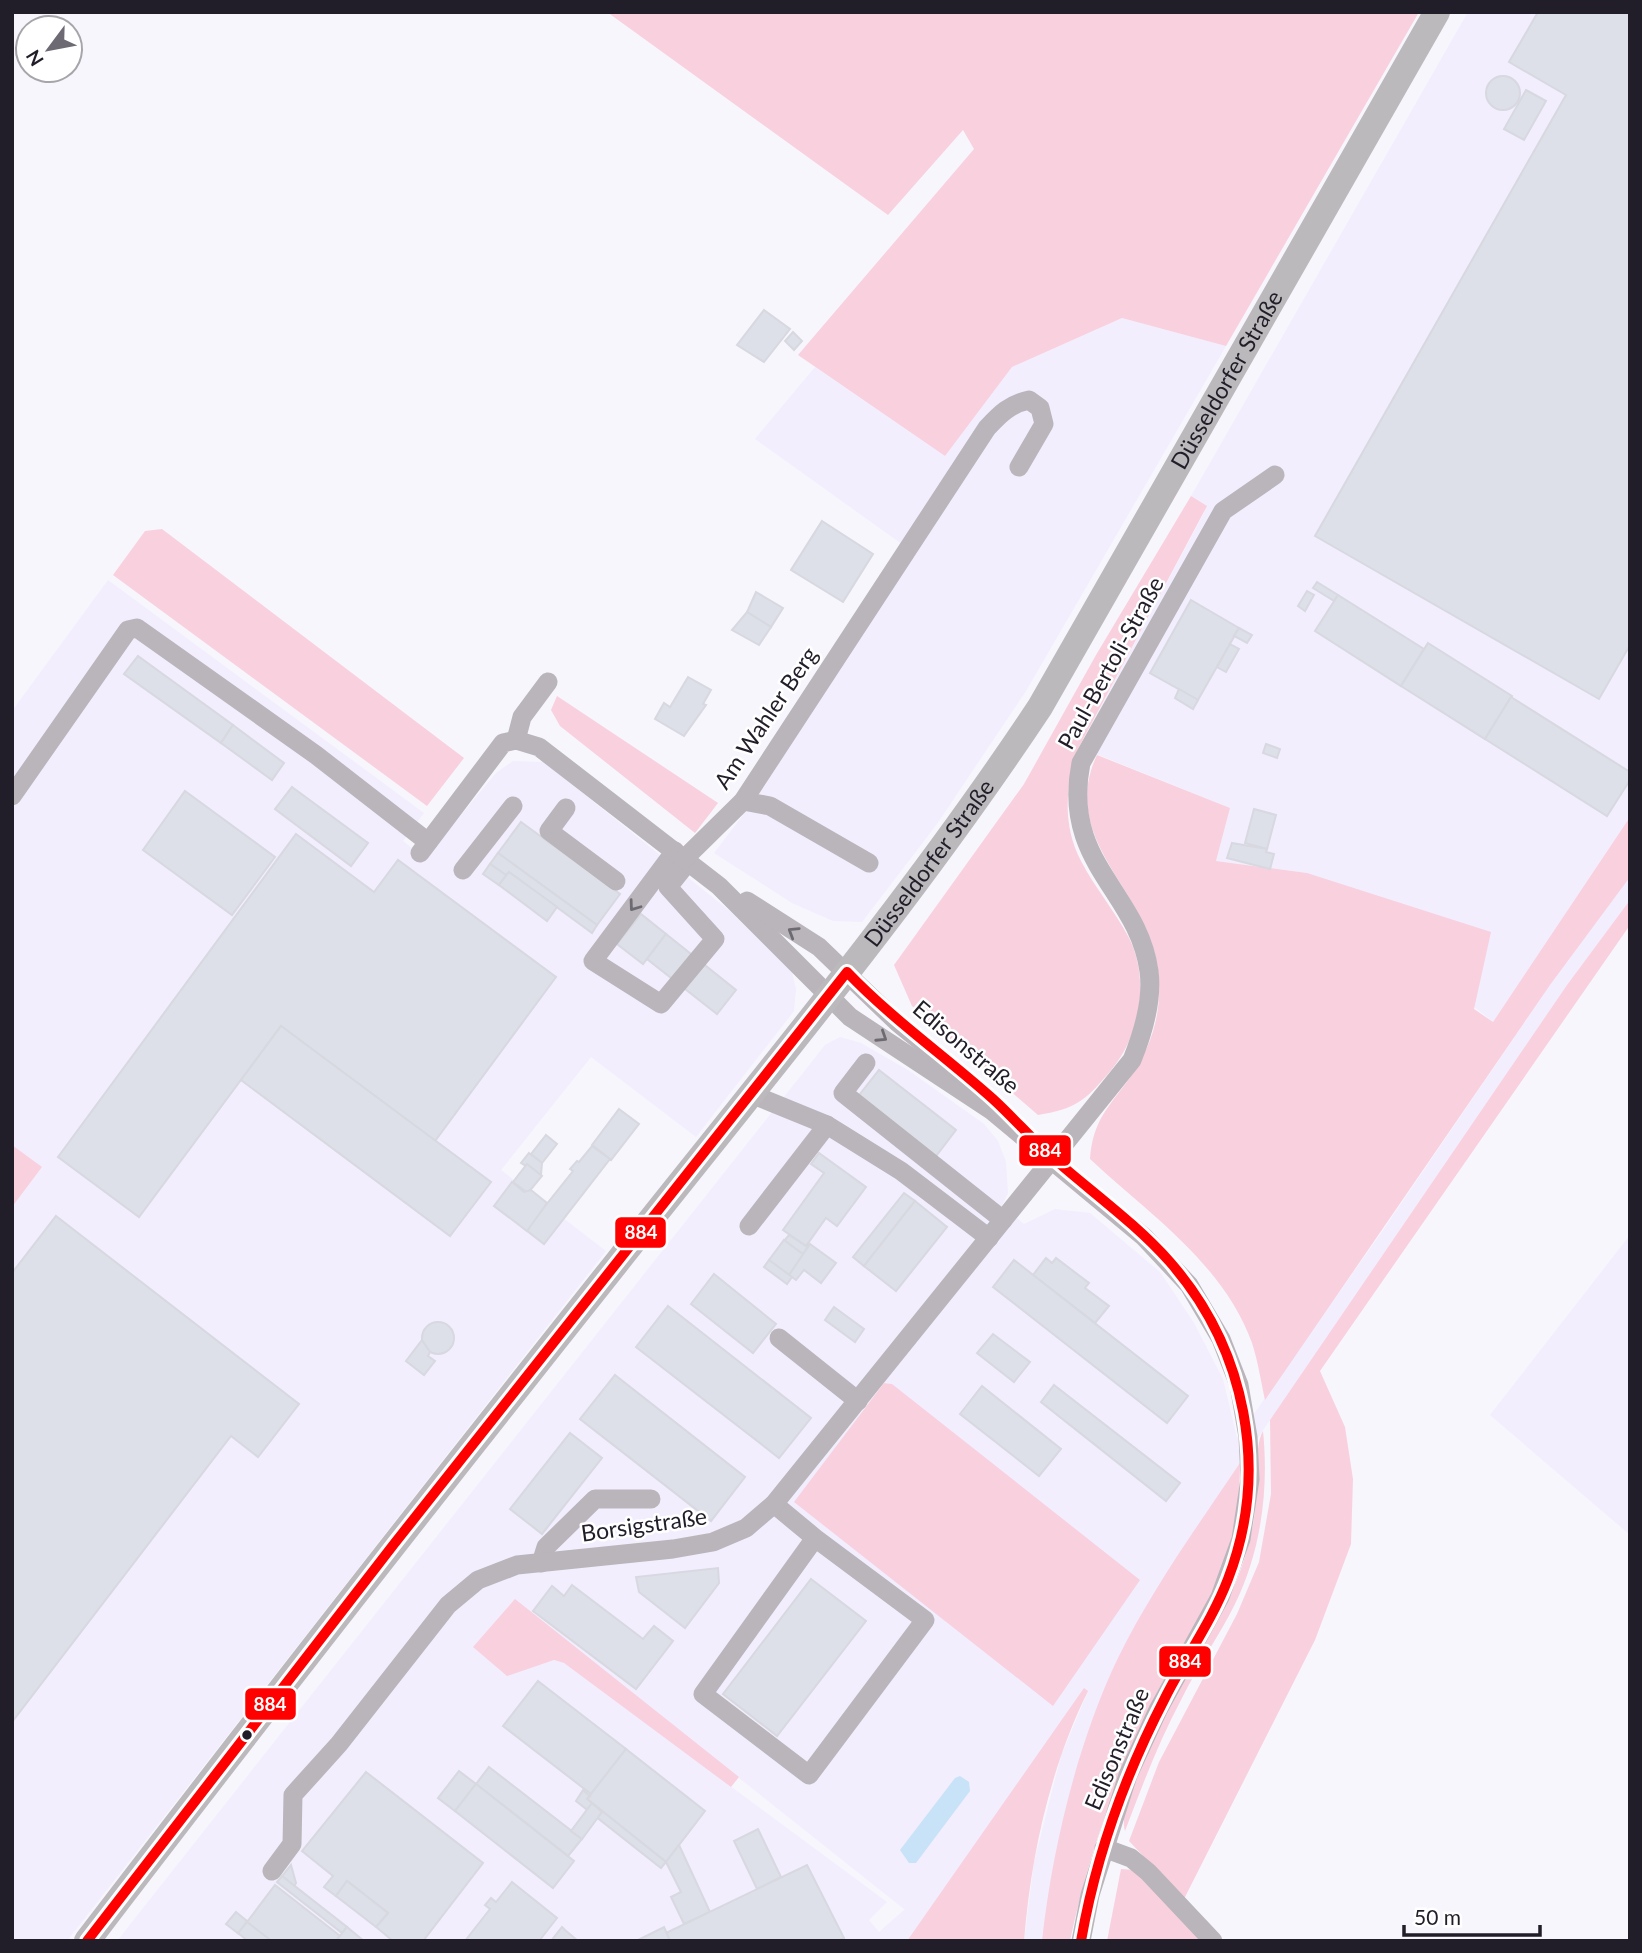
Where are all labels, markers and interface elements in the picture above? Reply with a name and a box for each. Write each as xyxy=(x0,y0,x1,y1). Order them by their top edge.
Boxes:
north arrow xyxy=(14,14,84,84)
text: N xyxy=(21,46,48,71)
street label: Düsseldorfer Straße xyxy=(1164,285,1288,474)
street label: Paul-Bertoli-Straße xyxy=(1051,571,1169,754)
street label: Am Wahler Berg xyxy=(707,641,823,794)
street label: Düsseldorfer Straße xyxy=(857,773,999,952)
one-way arrow xyxy=(630,898,642,911)
one-way arrow xyxy=(787,927,800,940)
street label: Edisonstraße xyxy=(908,994,1026,1099)
one-way arrow xyxy=(874,1029,887,1042)
line badge: 884 xyxy=(1018,1134,1072,1167)
text: 884 xyxy=(1028,1138,1062,1161)
line badge: 884 xyxy=(614,1216,667,1249)
text: 884 xyxy=(624,1220,658,1243)
street label: Borsigstraße xyxy=(579,1501,709,1547)
line badge: 884 xyxy=(1158,1645,1212,1678)
text: 884 xyxy=(1168,1649,1202,1672)
street label: Edisonstraße xyxy=(1078,1683,1154,1814)
line badge: 884 xyxy=(244,1687,297,1721)
text: 884 xyxy=(253,1692,287,1715)
unlabelled marker xyxy=(240,1728,254,1742)
scale bar xyxy=(1404,1894,1540,1938)
text: 50 m xyxy=(1414,1904,1461,1929)

